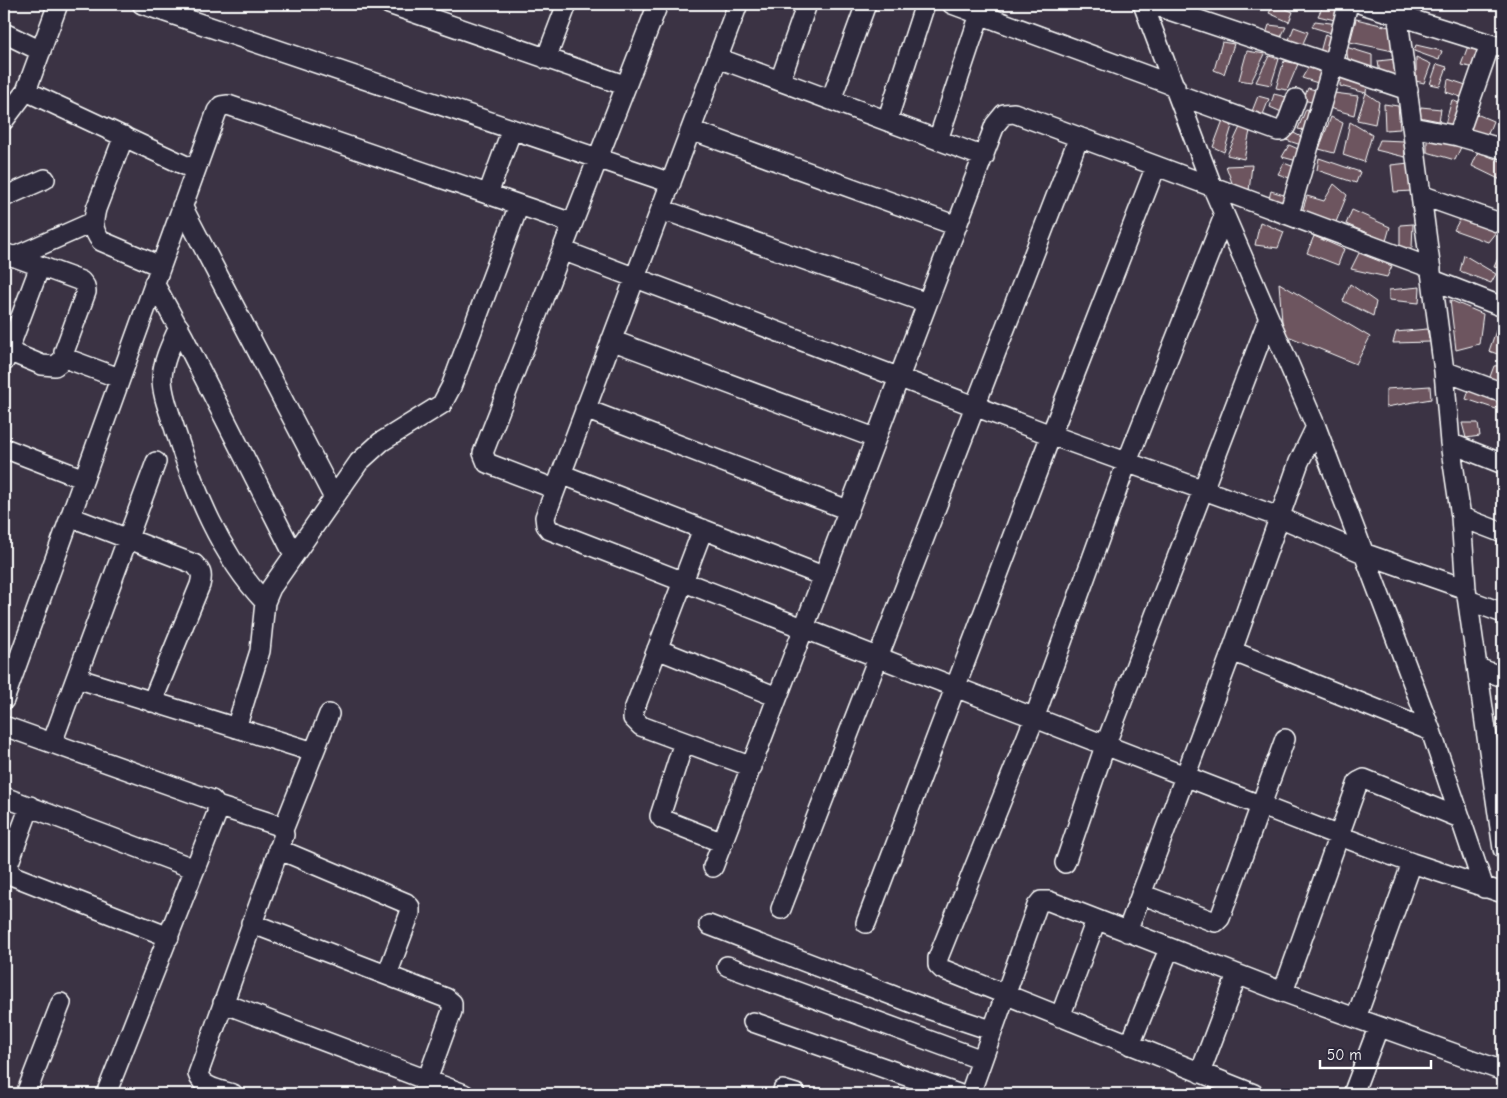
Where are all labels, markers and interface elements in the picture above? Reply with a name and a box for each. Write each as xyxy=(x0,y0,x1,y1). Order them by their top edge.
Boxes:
scale bar xyxy=(1320,1038,1431,1070)
text: 50 m xyxy=(1327,1046,1362,1064)

